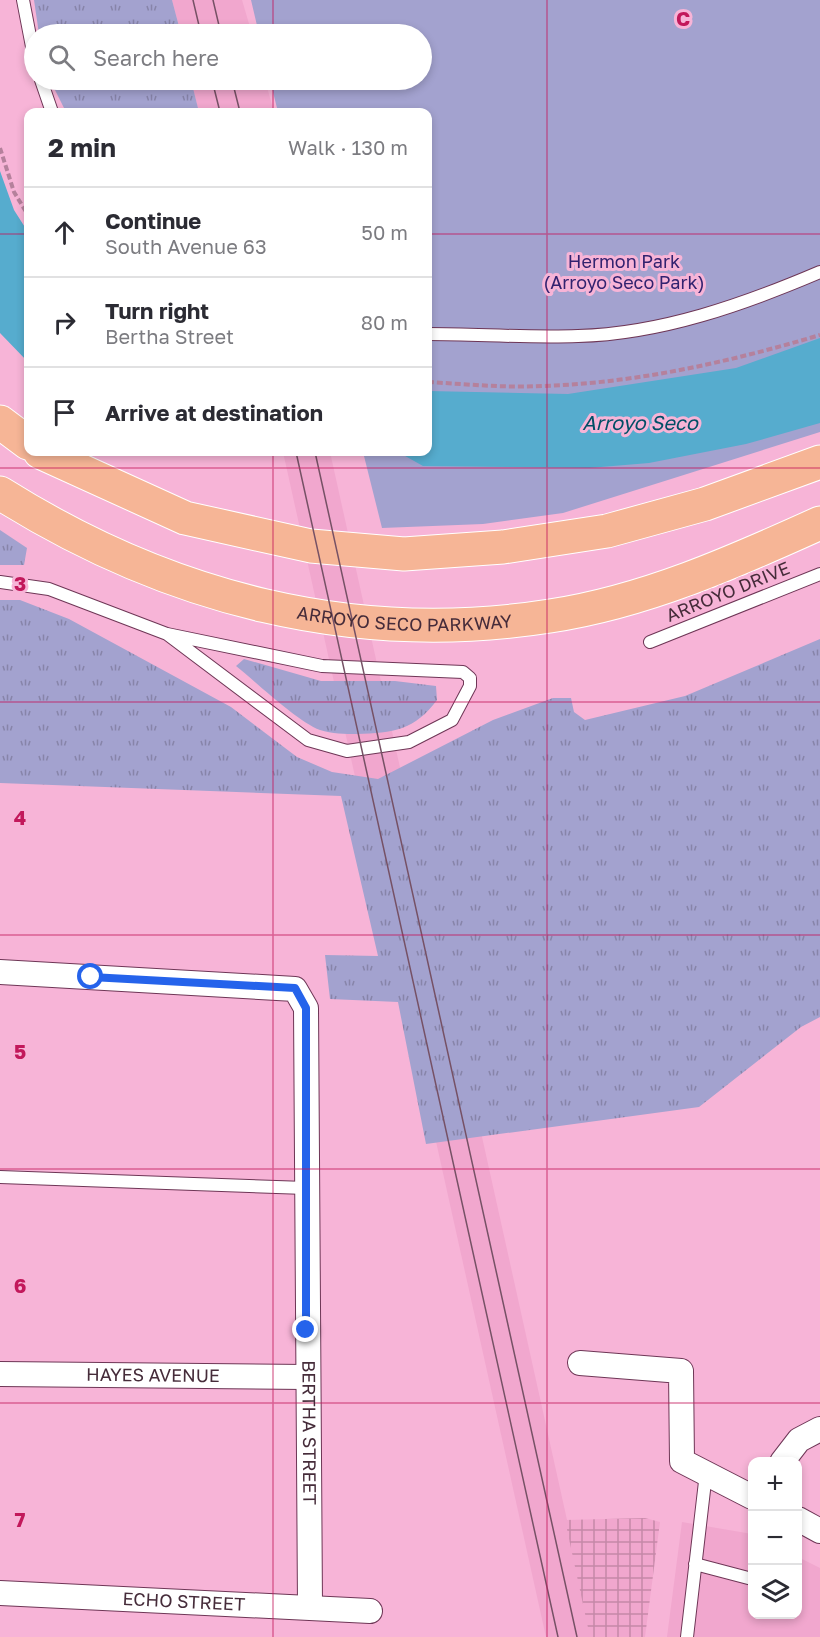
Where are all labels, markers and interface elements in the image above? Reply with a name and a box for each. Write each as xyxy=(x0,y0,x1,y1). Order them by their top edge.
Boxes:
text: C xyxy=(676,6,690,30)
search box xyxy=(24,24,432,90)
icon: search xyxy=(45,41,78,74)
text: Search here xyxy=(93,44,219,71)
text: 2 min xyxy=(48,132,116,163)
text: Walk · 130 m xyxy=(288,135,408,159)
text: Continue xyxy=(105,207,201,234)
icon: ahead xyxy=(48,216,81,249)
text: 50 m xyxy=(361,220,408,244)
text: South Avenue 63 xyxy=(105,234,267,258)
park label: Hermon Park (Arroyo Seco Park) xyxy=(543,250,705,293)
text: Turn right xyxy=(105,297,209,324)
icon: right xyxy=(48,306,81,339)
text: 80 m xyxy=(361,310,408,334)
text: Bertha Street xyxy=(105,324,234,348)
icon: arrive xyxy=(48,396,81,429)
text: Arrive at destination xyxy=(105,399,323,426)
water label: Arroyo Seco xyxy=(582,410,699,435)
street label: ARROYO DRIVE xyxy=(662,556,793,626)
text: 3 xyxy=(14,571,26,595)
street label: ARROYO SECO PARKWAY xyxy=(295,601,513,635)
text: 4 xyxy=(14,805,26,829)
route start xyxy=(77,963,103,989)
text: 5 xyxy=(14,1039,26,1063)
text: 6 xyxy=(14,1273,26,1297)
route end xyxy=(292,1316,318,1342)
street label: BERTHA STREET xyxy=(298,1360,321,1505)
street label: HAYES AVENUE xyxy=(86,1363,220,1386)
map controls xyxy=(748,1457,802,1619)
button: + xyxy=(748,1457,802,1511)
text: 7 xyxy=(15,1507,26,1531)
button: − xyxy=(748,1511,802,1565)
button: layers xyxy=(748,1565,802,1619)
street label: ECHO STREET xyxy=(122,1587,246,1615)

